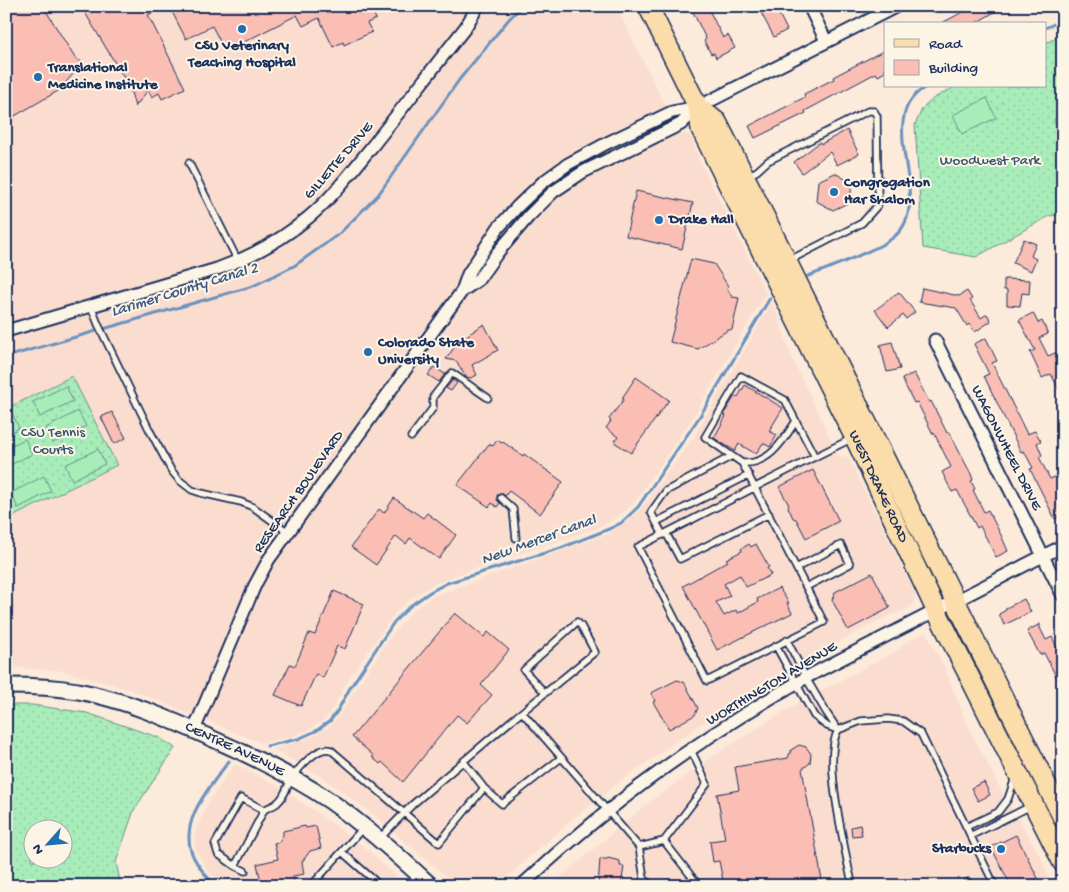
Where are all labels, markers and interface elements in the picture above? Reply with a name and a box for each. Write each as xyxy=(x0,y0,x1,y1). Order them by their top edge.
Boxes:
legend xyxy=(884,22,1046,88)
marker: CSU Veterinary Teaching Hospital xyxy=(236,23,248,35)
text: Road xyxy=(929,36,963,54)
place label: CSU Veterinary Teaching Hospital xyxy=(187,37,297,72)
place label: Translational Medicine Institute xyxy=(47,59,159,94)
text: Building xyxy=(928,60,978,78)
marker: Translational Medicine Institute xyxy=(32,71,44,83)
street label: GILLETTE DRIVE xyxy=(300,118,378,203)
park label: Woodwest Park xyxy=(940,152,1041,170)
place label: Congregation Har Shalom xyxy=(843,174,931,209)
marker: Congregation Har Shalom xyxy=(828,186,840,198)
place label: Drake Hall xyxy=(667,211,735,229)
marker: Drake Hall xyxy=(653,214,665,226)
water label: Larimer County Canal 2 xyxy=(109,259,262,322)
place label: Colorado State University xyxy=(377,334,475,369)
marker: Colorado State University xyxy=(362,346,374,358)
street label: WAGONWHEEL DRIVE xyxy=(967,382,1046,514)
park label: CSU Tennis Courts xyxy=(21,424,85,459)
street label: RESEARCH BOULEVARD xyxy=(250,427,348,557)
street label: WEST DRAKE ROAD xyxy=(844,428,912,546)
water label: New Mercer Canal xyxy=(479,511,600,571)
street label: WORTHINGTON AVENUE xyxy=(703,637,841,730)
street label: CENTRE AVENUE xyxy=(182,718,288,781)
north arrow xyxy=(22,820,72,870)
place label: Starbucks xyxy=(932,840,992,858)
text: N xyxy=(29,841,48,857)
marker: Starbucks xyxy=(995,843,1007,855)

